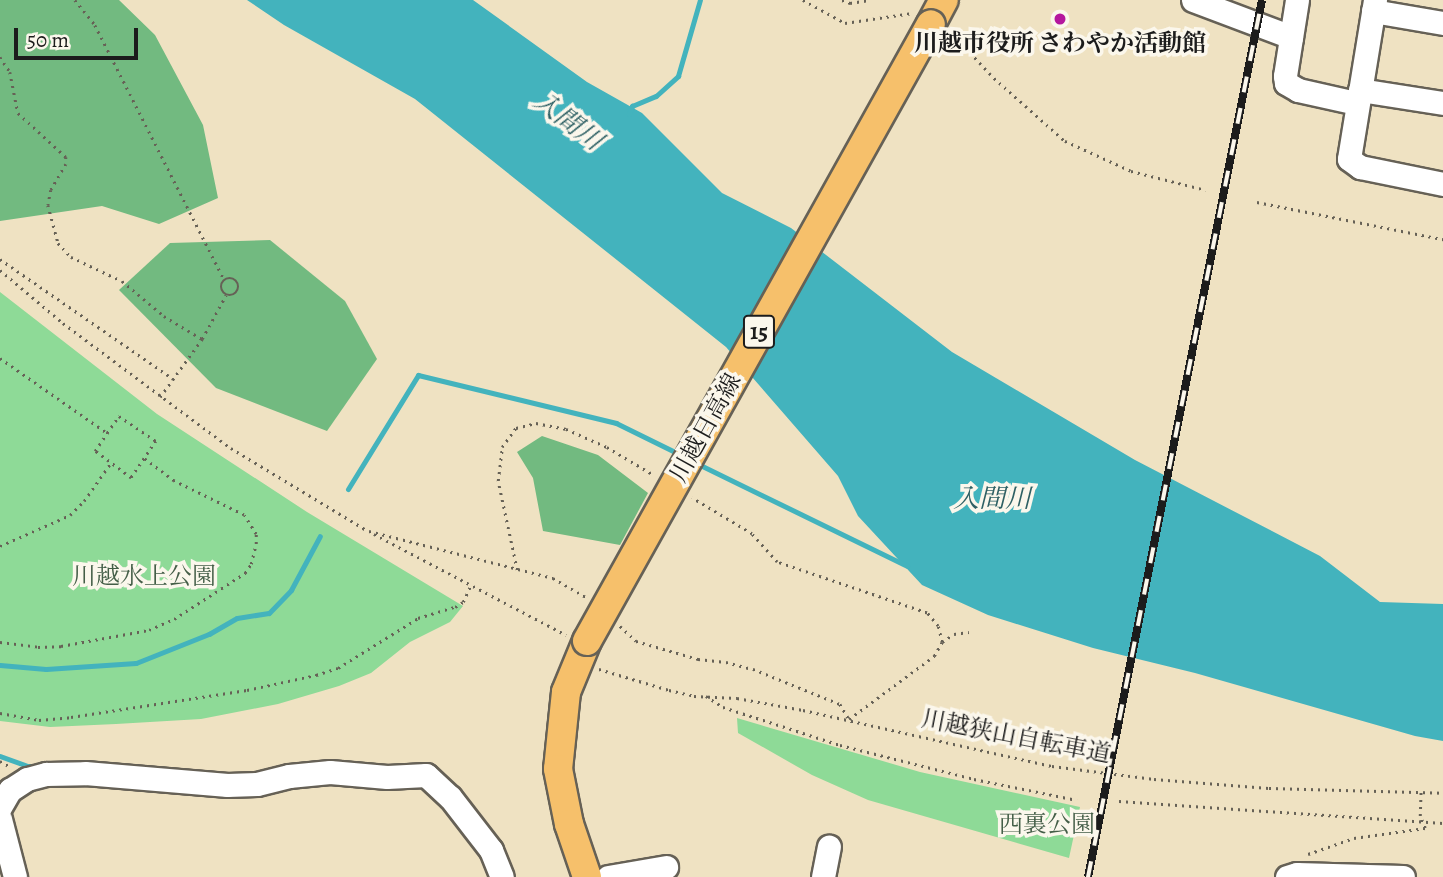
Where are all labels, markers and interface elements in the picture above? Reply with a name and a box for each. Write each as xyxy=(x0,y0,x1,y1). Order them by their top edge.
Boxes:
marker: 川越市役所 さわやか活動館 xyxy=(1052,11,1068,27)
scale bar xyxy=(18,14,142,58)
text: 50 m xyxy=(27,26,69,54)
place label: 川越市役所 さわやか活動館 xyxy=(914,30,1206,58)
water label: 入間川 xyxy=(527,85,609,157)
road number: 15 xyxy=(742,312,776,352)
street label: 川越日高線 xyxy=(664,369,748,487)
water label: 入間川 xyxy=(953,483,1031,515)
park label: 川越水上公園 xyxy=(72,563,216,591)
street label: 川越狭山自転車道 xyxy=(919,705,1113,769)
park label: 西裏公園 xyxy=(999,811,1095,839)

